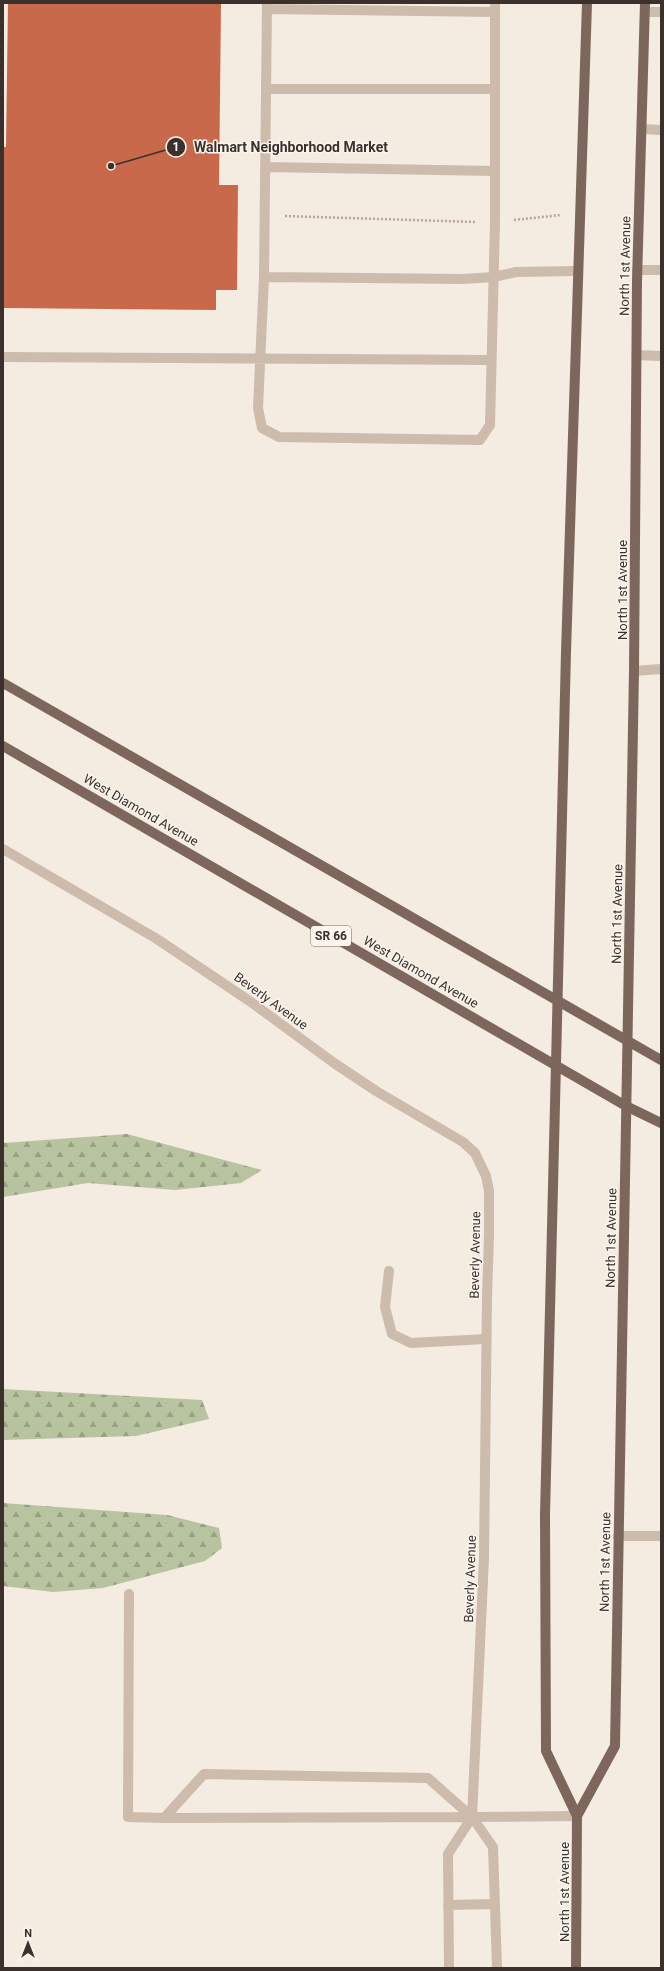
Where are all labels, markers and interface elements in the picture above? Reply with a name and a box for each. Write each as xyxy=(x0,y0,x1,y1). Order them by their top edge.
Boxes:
callout: Walmart Neighborhood Market xyxy=(166,134,395,160)
text: Walmart Neighborhood Market xyxy=(194,139,388,155)
text: 1 xyxy=(173,140,179,154)
street label: North 1st Avenue xyxy=(617,216,633,316)
street label: North 1st Avenue xyxy=(615,540,630,640)
street label: West Diamond Avenue xyxy=(81,771,201,849)
street label: North 1st Avenue xyxy=(609,864,625,964)
road number: SR 66 xyxy=(311,926,351,946)
street label: West Diamond Avenue xyxy=(361,933,481,1011)
street label: Beverly Avenue xyxy=(231,969,311,1033)
street label: North 1st Avenue xyxy=(603,1188,619,1288)
street label: Beverly Avenue xyxy=(467,1211,483,1299)
street label: North 1st Avenue xyxy=(597,1512,613,1612)
street label: Beverly Avenue xyxy=(461,1535,479,1623)
street label: North 1st Avenue xyxy=(557,1842,572,1942)
north arrow xyxy=(8,1923,48,1963)
text: N xyxy=(24,1927,32,1940)

